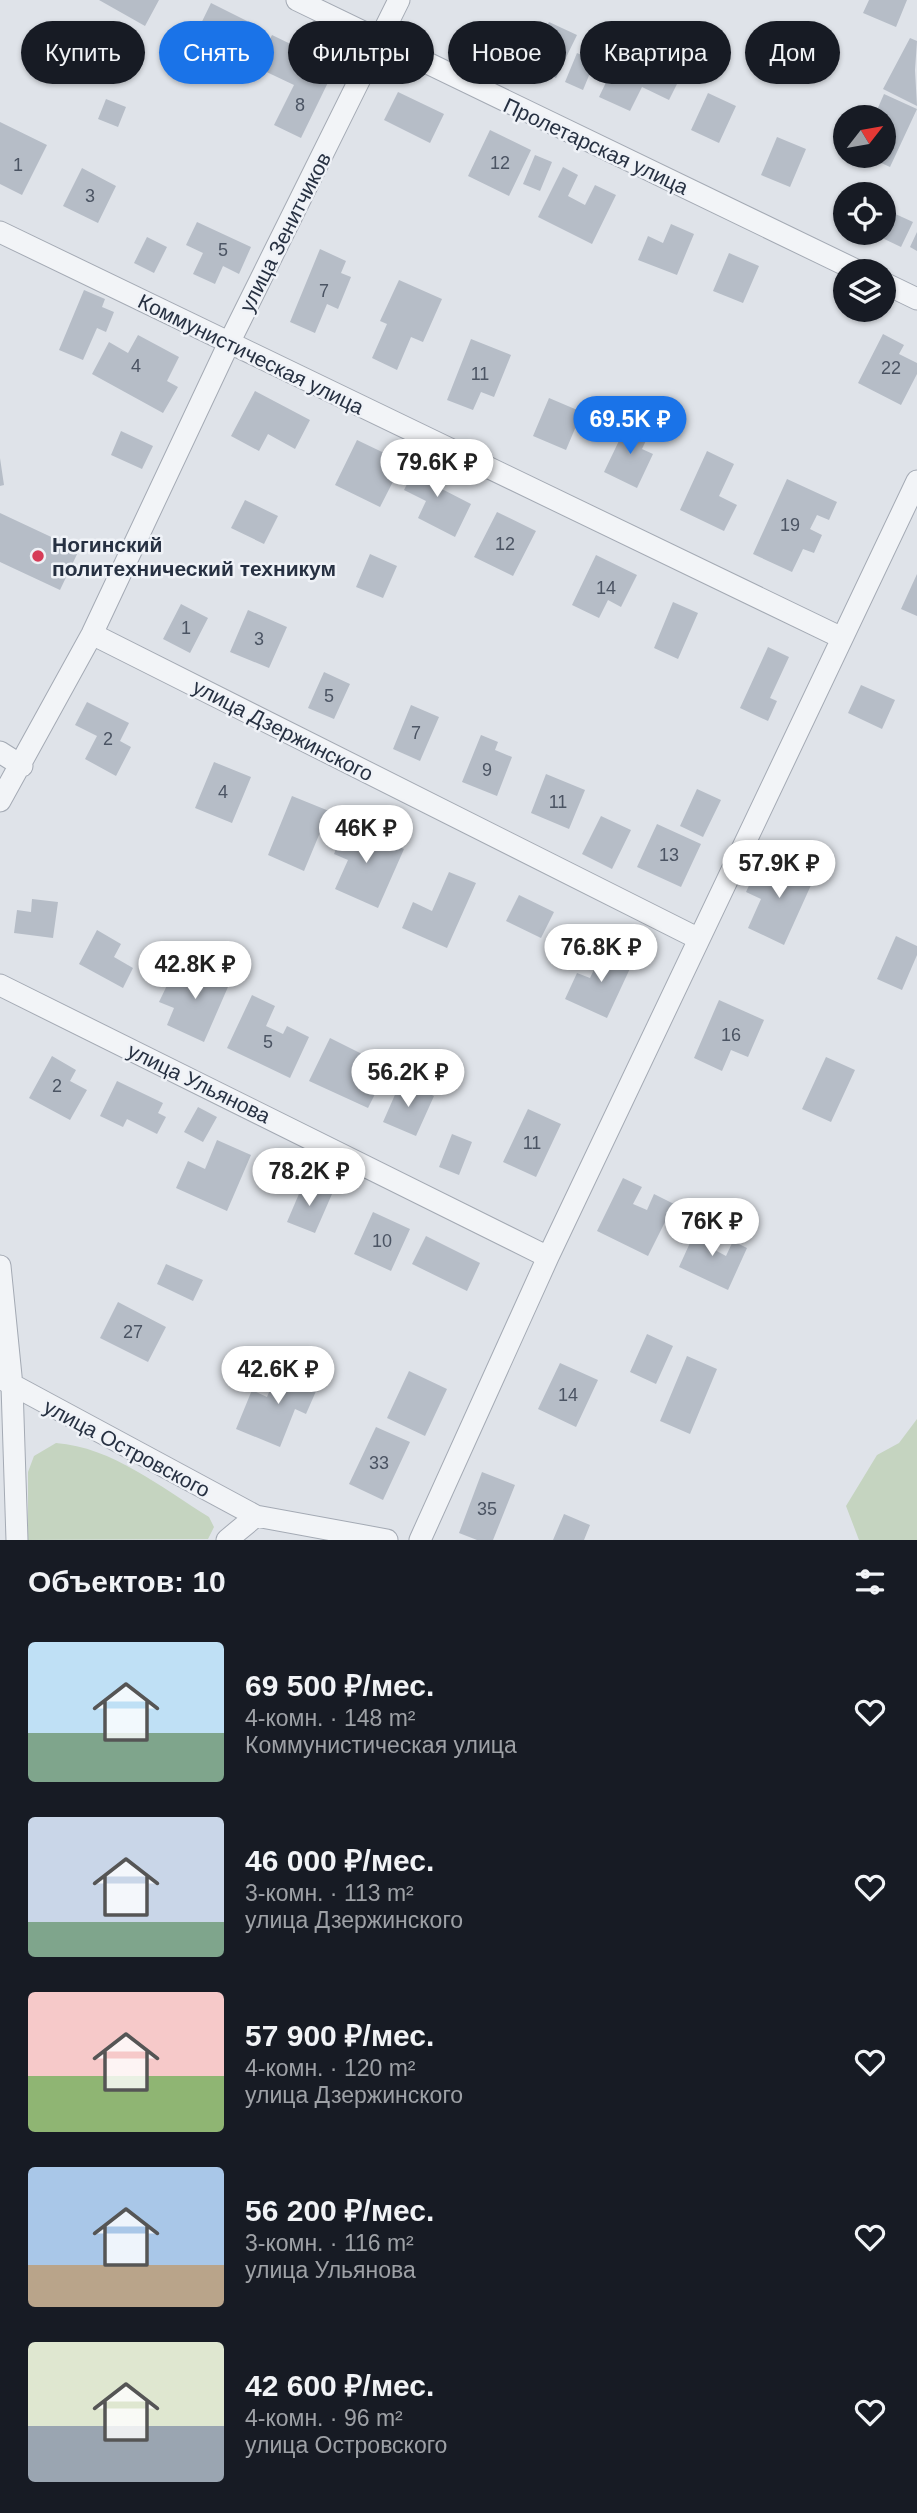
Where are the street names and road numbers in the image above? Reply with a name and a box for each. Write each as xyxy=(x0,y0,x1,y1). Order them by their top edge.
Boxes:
street label: Пролетарская улица xyxy=(500,93,692,199)
street label: улица Зенитчиков xyxy=(235,148,335,316)
street label: Коммунистическая улица xyxy=(134,289,368,419)
street label: улица Дзержинского xyxy=(189,675,377,785)
street label: улица Ульянова xyxy=(124,1038,274,1128)
street label: улица Островского xyxy=(40,1394,214,1502)

